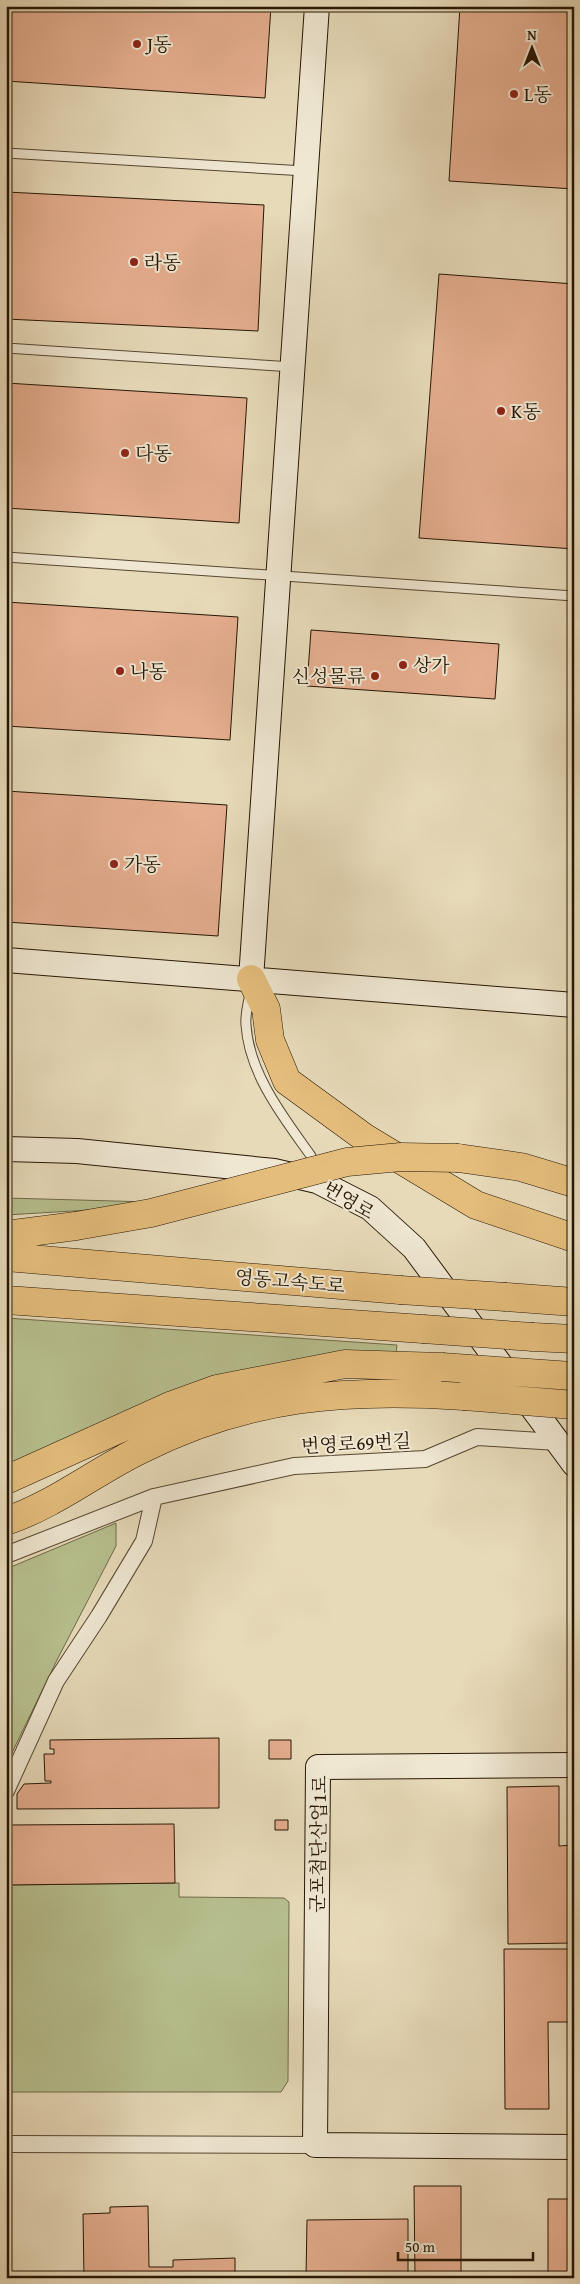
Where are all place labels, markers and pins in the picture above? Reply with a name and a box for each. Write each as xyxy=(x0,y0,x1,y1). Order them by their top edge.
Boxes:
place label: J동 xyxy=(145,30,172,58)
marker: J동 xyxy=(131,38,143,50)
place label: L동 xyxy=(524,80,552,108)
marker: L동 xyxy=(508,88,520,100)
place label: 라동 xyxy=(144,248,181,276)
marker: 라동 xyxy=(128,256,140,268)
place label: K동 xyxy=(511,397,541,425)
marker: K동 xyxy=(495,405,507,417)
place label: 다동 xyxy=(135,439,172,467)
marker: 다동 xyxy=(119,447,131,459)
place label: 상가 xyxy=(413,651,450,679)
place label: 나동 xyxy=(130,657,167,685)
marker: 상가 xyxy=(397,659,409,671)
place label: 신성물류 xyxy=(292,662,366,690)
marker: 나동 xyxy=(114,665,126,677)
marker: 신성물류 xyxy=(369,670,381,682)
place label: 가동 xyxy=(124,850,161,878)
marker: 가동 xyxy=(108,858,120,870)

